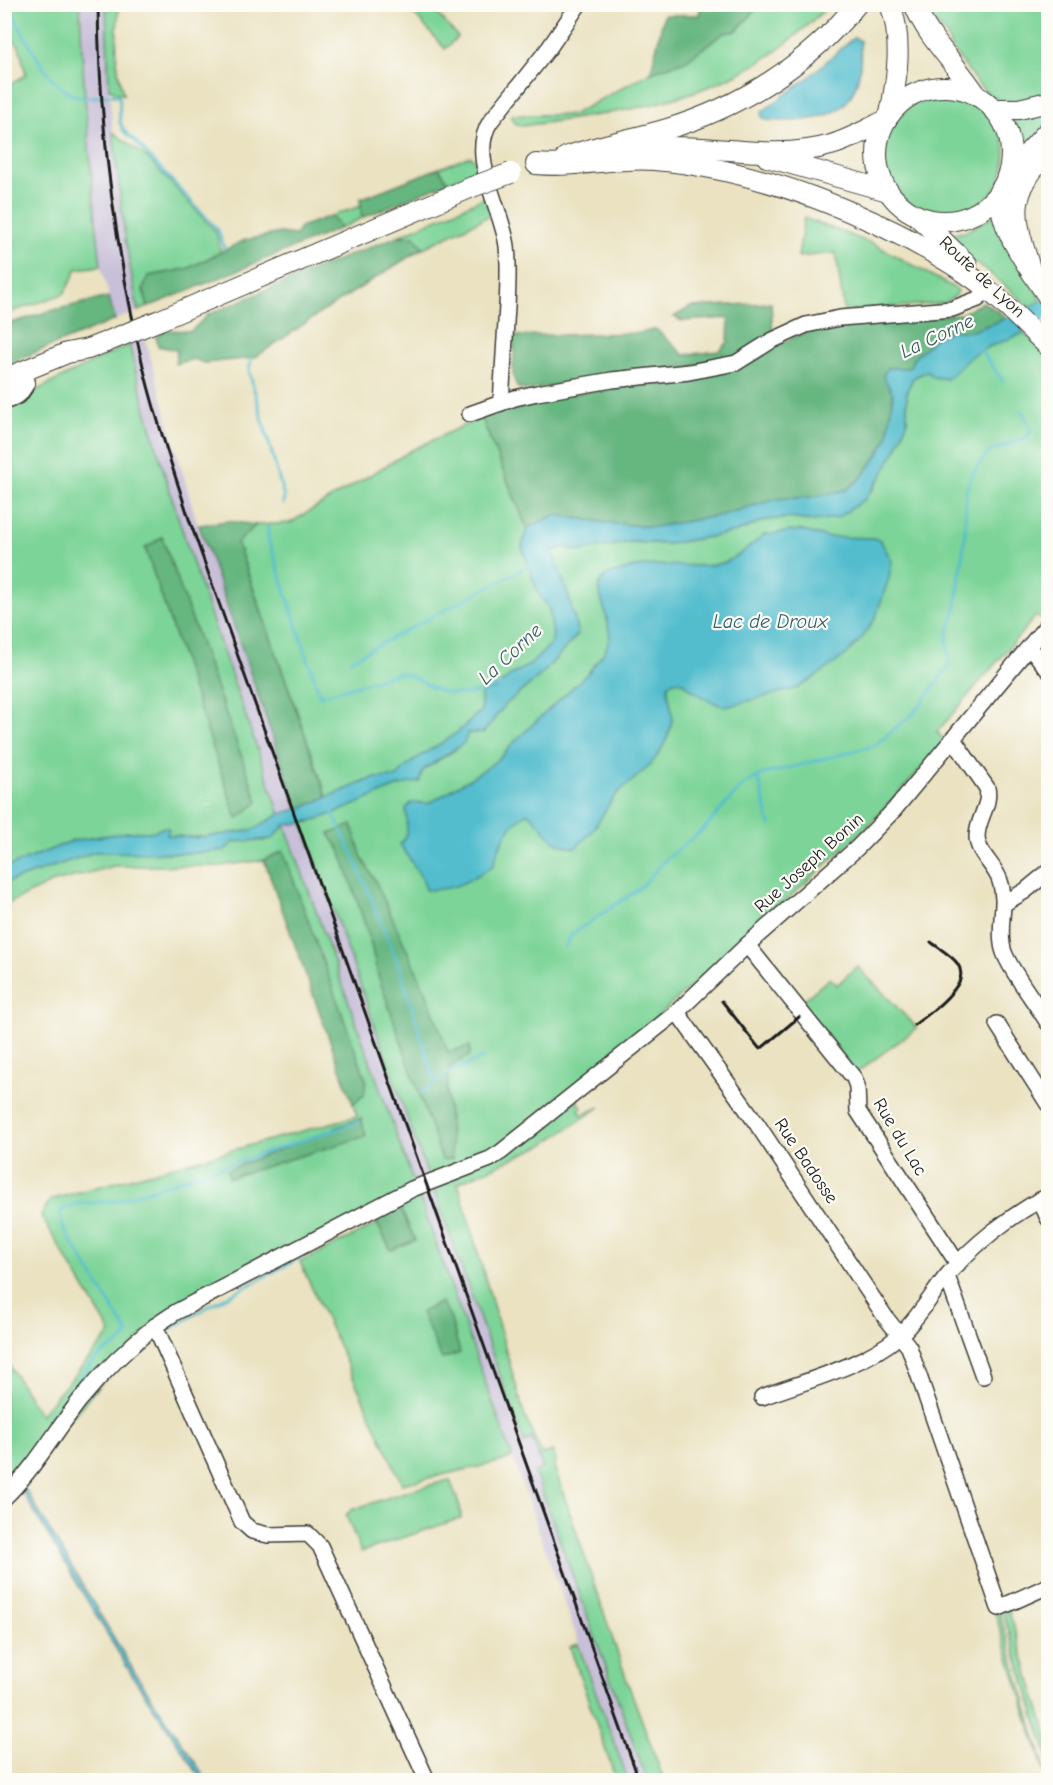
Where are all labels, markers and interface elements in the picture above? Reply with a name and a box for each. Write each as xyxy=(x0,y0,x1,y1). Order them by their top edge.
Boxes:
street label: Route de Lyon xyxy=(935,232,1029,322)
water label: La Corne xyxy=(896,309,978,363)
water label: Lac de Droux xyxy=(713,610,829,633)
water label: La Corne xyxy=(473,619,547,689)
street label: Rue Joseph Bonin xyxy=(750,809,868,917)
street label: Rue du Lac xyxy=(869,1095,931,1180)
street label: Rue Badosse xyxy=(770,1114,842,1208)

